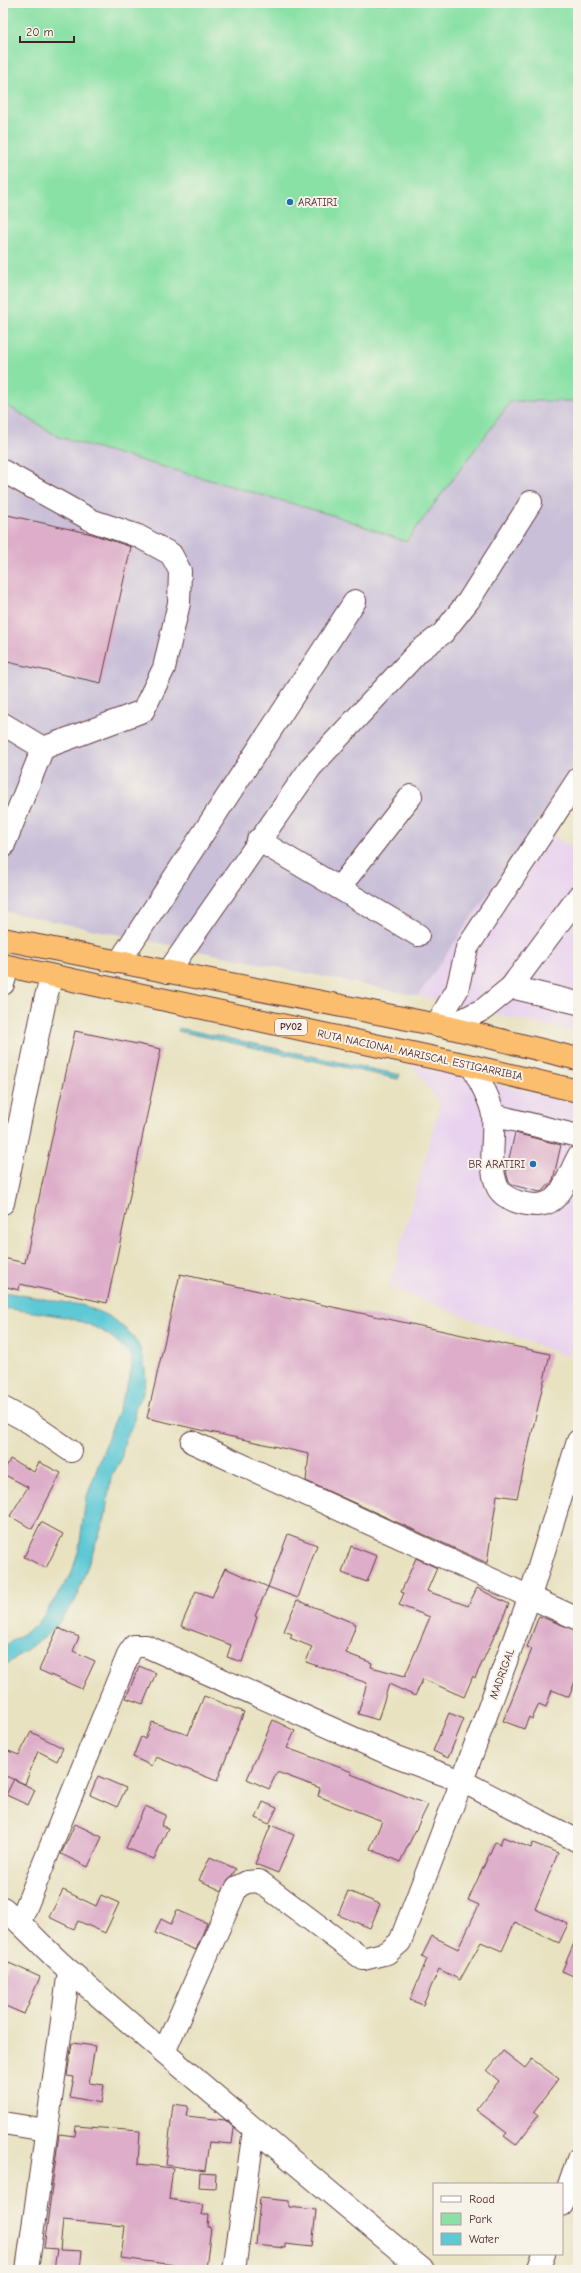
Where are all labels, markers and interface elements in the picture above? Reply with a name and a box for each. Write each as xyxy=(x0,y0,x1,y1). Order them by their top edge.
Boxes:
scale bar xyxy=(20,18,74,44)
text: 20 m xyxy=(26,25,54,39)
place label: ARATIRI xyxy=(298,196,337,209)
marker: ARATIRI xyxy=(285,197,295,207)
road number: PY02 xyxy=(275,1019,307,1035)
street label: RUTA NACIONAL MARISCAL ESTIGARRIBIA xyxy=(316,1027,525,1083)
place label: BR ARATIRI xyxy=(469,1158,525,1171)
marker: BR ARATIRI xyxy=(528,1159,538,1169)
street label: MADRIGAL xyxy=(487,1646,517,1701)
legend xyxy=(433,2183,563,2255)
text: Road xyxy=(469,2192,495,2206)
text: Park xyxy=(469,2212,492,2226)
text: Water xyxy=(469,2232,499,2246)

